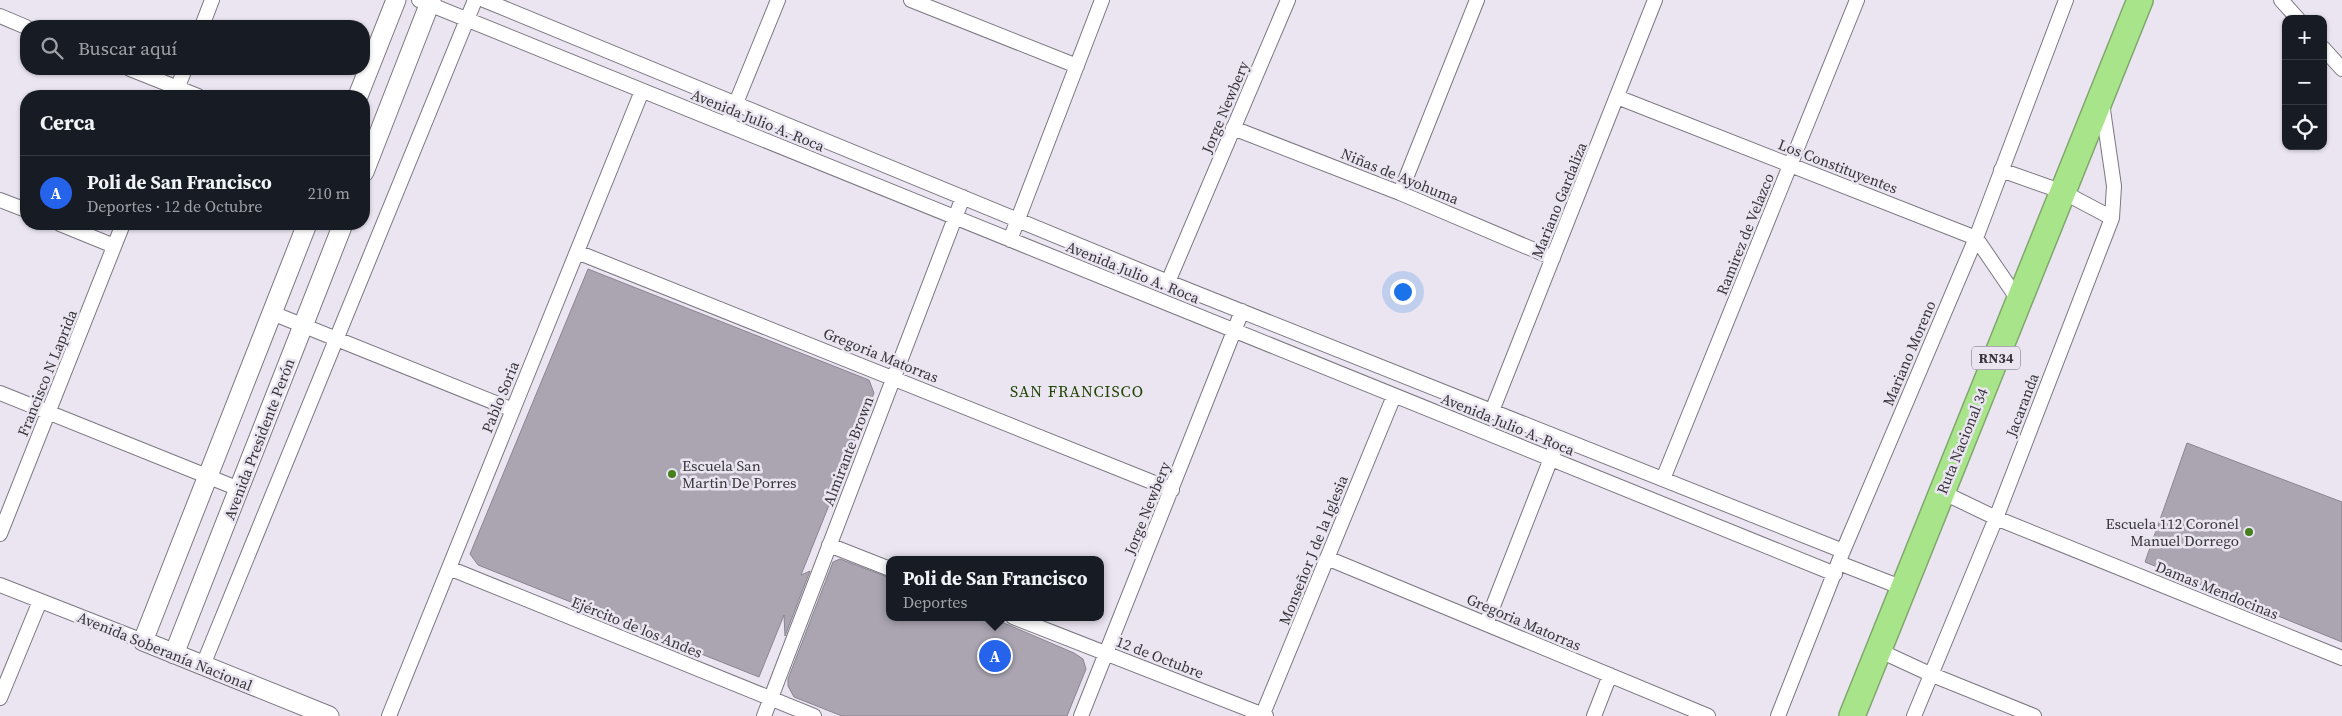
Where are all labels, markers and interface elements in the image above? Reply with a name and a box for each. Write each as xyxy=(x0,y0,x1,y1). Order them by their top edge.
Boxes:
map controls xyxy=(2282,15,2327,150)
button: + xyxy=(2282,15,2327,60)
search box xyxy=(20,20,370,75)
icon: search xyxy=(38,34,66,62)
text: Buscar aquí xyxy=(78,35,177,61)
street label: Jorge Newbery xyxy=(1196,57,1254,157)
button: − xyxy=(2282,60,2327,105)
street label: Avenida Julio A. Roca xyxy=(688,84,828,157)
button: locate xyxy=(2282,105,2327,150)
text: Cerca xyxy=(40,108,95,137)
street label: Los Constituyentes xyxy=(1775,134,1901,198)
street label: Mariano Gardaliza xyxy=(1526,139,1592,261)
street label: Niñas de Ayohuma xyxy=(1338,143,1462,209)
text: Poli de San Francisco xyxy=(87,169,272,195)
street label: Ramirez de Velazco xyxy=(1711,170,1779,298)
text: A xyxy=(51,182,61,204)
text: 210 m xyxy=(308,182,350,204)
text: Deportes · 12 de Octubre xyxy=(87,195,262,217)
street label: Avenida Julio A. Roca xyxy=(1063,236,1203,309)
your location xyxy=(1390,279,1416,305)
street label: Mariano Moreno xyxy=(1877,297,1941,409)
street label: Francisco N Laprida xyxy=(12,306,82,439)
street label: Gregoria Matorras xyxy=(820,322,942,388)
road number: RN34 xyxy=(1972,346,2020,369)
street label: Avenida Presidente Perón xyxy=(218,355,300,523)
street label: Pablo Soria xyxy=(476,358,524,436)
street label: Jacaranda xyxy=(2000,370,2044,441)
district label: SAN FRANCISCO xyxy=(1010,380,1144,402)
street label: Ruta Nacional 34 xyxy=(1931,384,1993,497)
street label: Avenida Julio A. Roca xyxy=(1438,388,1578,461)
street label: Almirante Brown xyxy=(817,393,879,509)
place label: Escuela San Martin De Porres xyxy=(682,455,797,493)
street label: Jorge Newbery xyxy=(1118,458,1175,559)
marker: Escuela San Martin De Porres xyxy=(666,468,678,480)
street label: Monseñor J de la Iglesia xyxy=(1273,472,1353,628)
place label: Escuela 112 Coronel Manuel Dorrego xyxy=(2105,513,2240,551)
marker: Escuela 112 Coronel Manuel Dorrego xyxy=(2243,526,2255,538)
popup xyxy=(886,556,1104,621)
street label: Damas Mendocinas xyxy=(2152,556,2282,624)
text: Poli de San Francisco xyxy=(903,565,1087,591)
street label: Gregoria Matorras xyxy=(1464,588,1584,656)
street label: Ejército de los Andes xyxy=(568,591,706,663)
text: Deportes xyxy=(903,591,967,613)
street label: Avenida Soberanía Nacional xyxy=(74,606,256,696)
street label: 12 de Octubre xyxy=(1113,631,1207,683)
pin: A xyxy=(979,637,1011,675)

